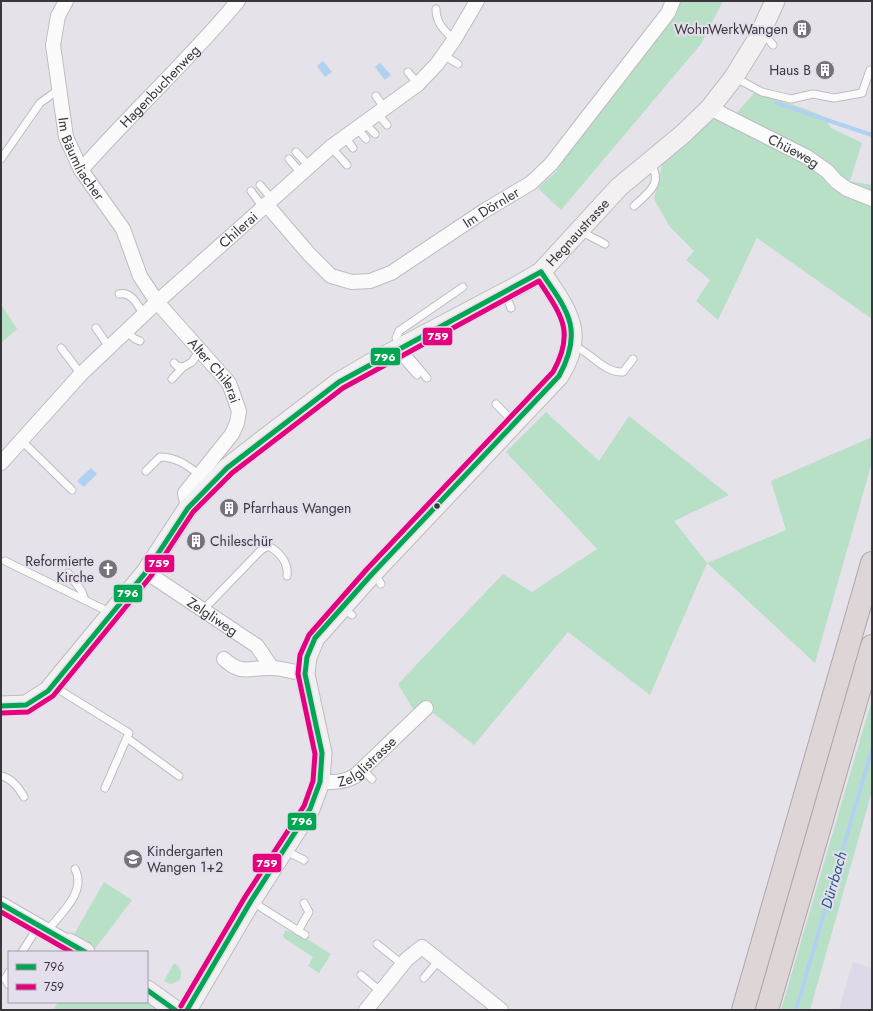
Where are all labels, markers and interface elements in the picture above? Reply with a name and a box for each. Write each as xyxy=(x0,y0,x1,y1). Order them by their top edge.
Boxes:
building icon: WohnWerkWangen xyxy=(791,18,813,40)
place label: WohnWerkWangen xyxy=(674,19,788,39)
street label: Hagenbuchenweg xyxy=(115,40,204,132)
building icon: Haus B xyxy=(814,59,836,81)
place label: Haus B xyxy=(769,60,811,80)
street label: Im Bäumliacher xyxy=(53,116,110,204)
street label: Chüeweg xyxy=(764,129,824,173)
street label: Im Dörnler xyxy=(459,182,523,233)
street label: Hegnaustrasse xyxy=(541,194,614,271)
street label: Chilerai xyxy=(214,207,262,253)
line badge: 759 xyxy=(422,327,453,346)
text: 759 xyxy=(427,328,449,344)
street label: Alter Chilerai xyxy=(183,333,245,406)
line badge: 796 xyxy=(370,347,401,366)
text: 796 xyxy=(374,349,396,365)
building icon: Pfarrhaus Wangen xyxy=(218,497,240,519)
place label: Pfarrhaus Wangen xyxy=(243,498,351,518)
unlabelled marker xyxy=(432,501,442,511)
building icon: Chileschür xyxy=(185,530,207,552)
place label: Chileschür xyxy=(210,531,273,551)
place label: Reformierte Kirche xyxy=(25,551,94,587)
line badge: 759 xyxy=(144,554,175,573)
text: 759 xyxy=(148,555,170,571)
church icon: Reformierte Kirche xyxy=(97,558,119,580)
line badge: 796 xyxy=(113,584,143,603)
text: 796 xyxy=(117,585,139,601)
street label: Zelgliweg xyxy=(183,592,242,641)
street label: Zelglistrasse xyxy=(336,732,401,792)
line badge: 796 xyxy=(287,812,317,831)
text: 796 xyxy=(291,813,313,829)
place label: Kindergarten Wangen 1+2 xyxy=(147,841,223,877)
school or university icon: Kindergarten Wangen 1+2 xyxy=(122,848,144,870)
water label: Dürrbach xyxy=(815,849,853,911)
line badge: 759 xyxy=(252,853,282,873)
text: 759 xyxy=(256,855,278,871)
legend xyxy=(8,951,148,1003)
text: 796 xyxy=(44,958,64,976)
text: 759 xyxy=(44,978,64,996)

